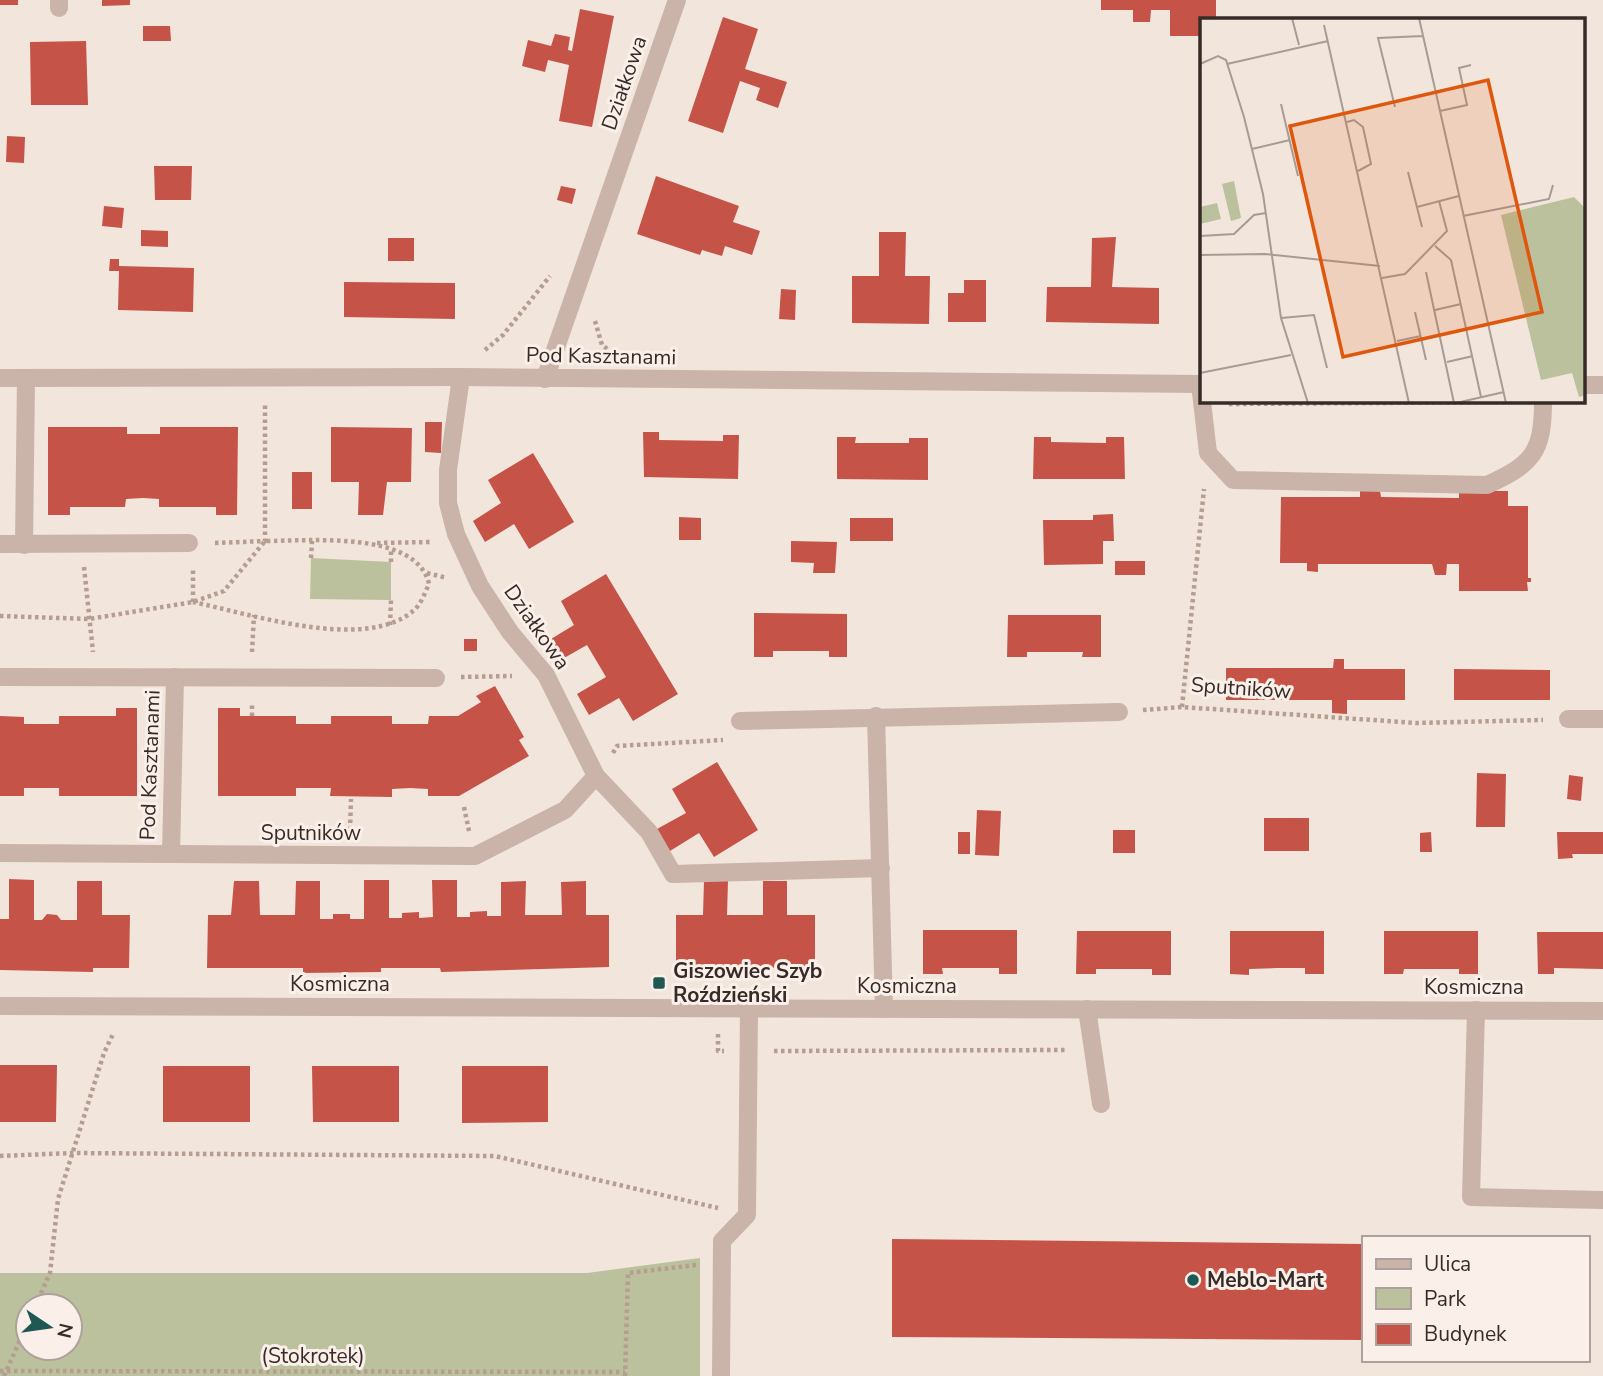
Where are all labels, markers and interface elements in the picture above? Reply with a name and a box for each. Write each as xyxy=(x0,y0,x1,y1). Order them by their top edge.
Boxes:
inset map xyxy=(1200,18,1586,402)
street label: Działkowa xyxy=(595,32,653,134)
street label: Pod Kasztanami xyxy=(526,341,676,371)
street label: Działkowa xyxy=(497,579,577,675)
street label: Sputników xyxy=(1190,671,1292,705)
street label: Pod Kasztanami xyxy=(133,689,167,841)
street label: Sputników xyxy=(261,819,362,847)
place label: Giszowiec Szyb Roździeński xyxy=(673,957,822,1009)
street label: Kosmiczna xyxy=(290,970,390,998)
street label: Kosmiczna xyxy=(857,972,957,1000)
street label: Kosmiczna xyxy=(1424,973,1524,1001)
marker: Giszowiec Szyb Roździeński xyxy=(651,975,667,991)
legend xyxy=(1362,1236,1589,1362)
text: Ulica xyxy=(1424,1250,1471,1278)
place label: Meblo-Mart xyxy=(1207,1266,1325,1294)
marker: Meblo-Mart xyxy=(1185,1272,1201,1288)
text: Park xyxy=(1424,1285,1466,1313)
north arrow xyxy=(14,1292,84,1362)
text: Budynek xyxy=(1424,1320,1507,1348)
text: N xyxy=(50,1321,79,1340)
street label: (Stokrotek) xyxy=(261,1342,365,1370)

